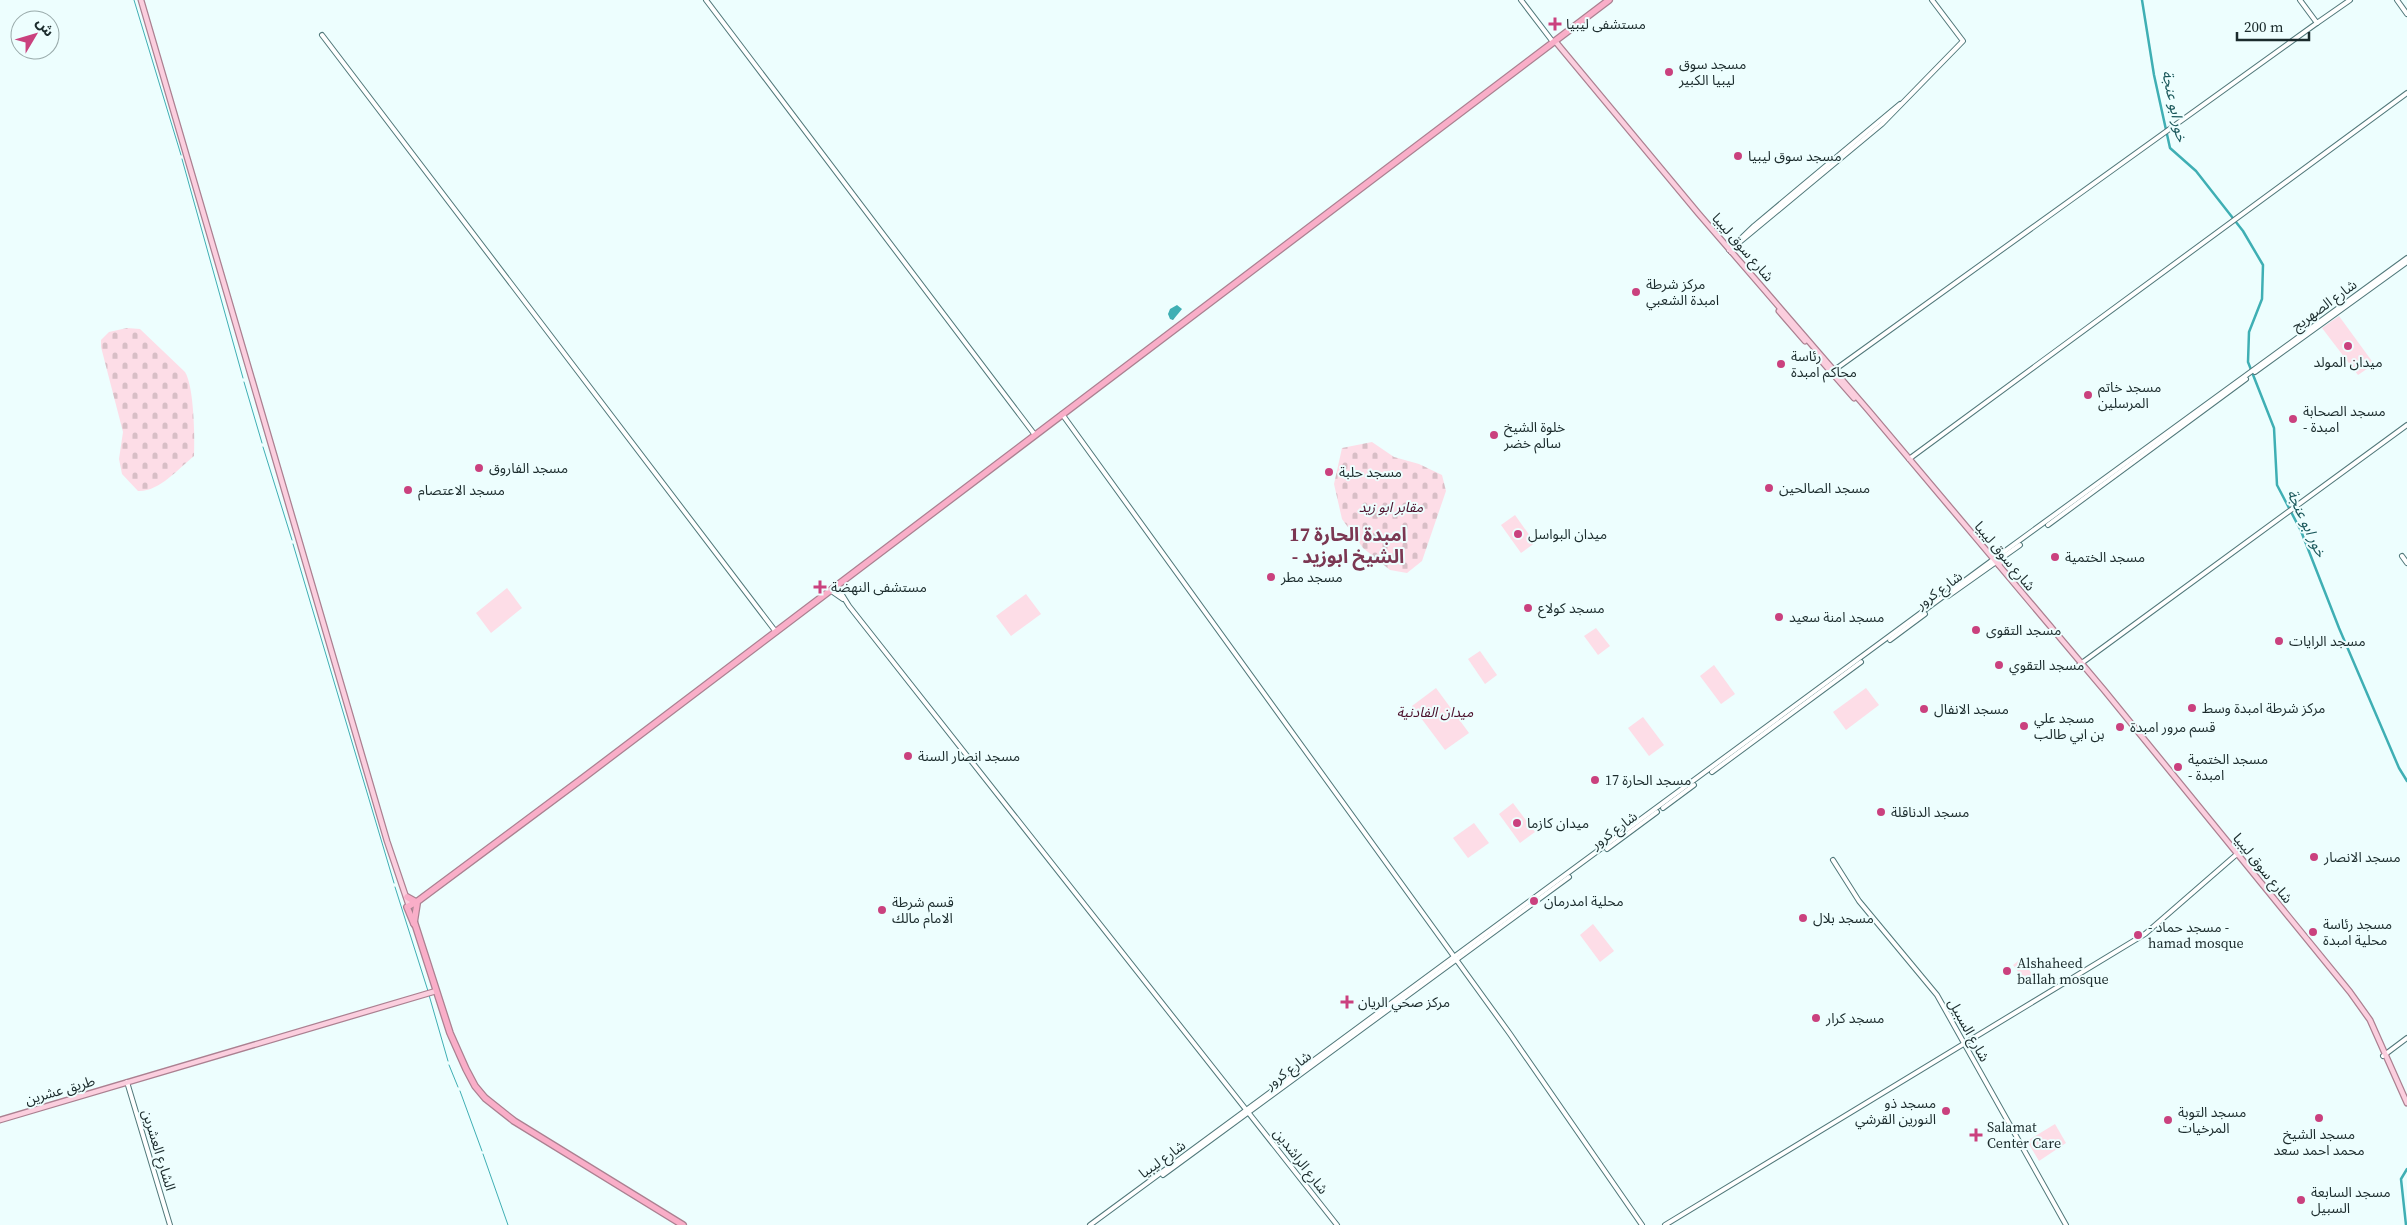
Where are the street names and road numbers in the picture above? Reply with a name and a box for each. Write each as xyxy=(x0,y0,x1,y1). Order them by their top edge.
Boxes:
street label: شارع سوق ليبيا xyxy=(1707,208,1779,286)
street label: شارع الصهريج xyxy=(2287,274,2361,336)
street label: شارع سوق ليبيا xyxy=(1969,517,2040,596)
street label: شارع كرور xyxy=(1911,566,1967,615)
street label: شارع كرور xyxy=(1586,806,1642,855)
street label: شارع سوق ليبيا xyxy=(2228,829,2298,908)
street label: شارع السبيل xyxy=(1942,995,1995,1066)
street label: شارع كرور xyxy=(1260,1046,1316,1095)
street label: طريق عشرين xyxy=(23,1070,97,1110)
street label: الشارع العشرين xyxy=(136,1107,181,1193)
street label: شارع الراشدين xyxy=(1268,1124,1333,1199)
street label: شارع ليبيا xyxy=(1134,1135,1190,1184)

